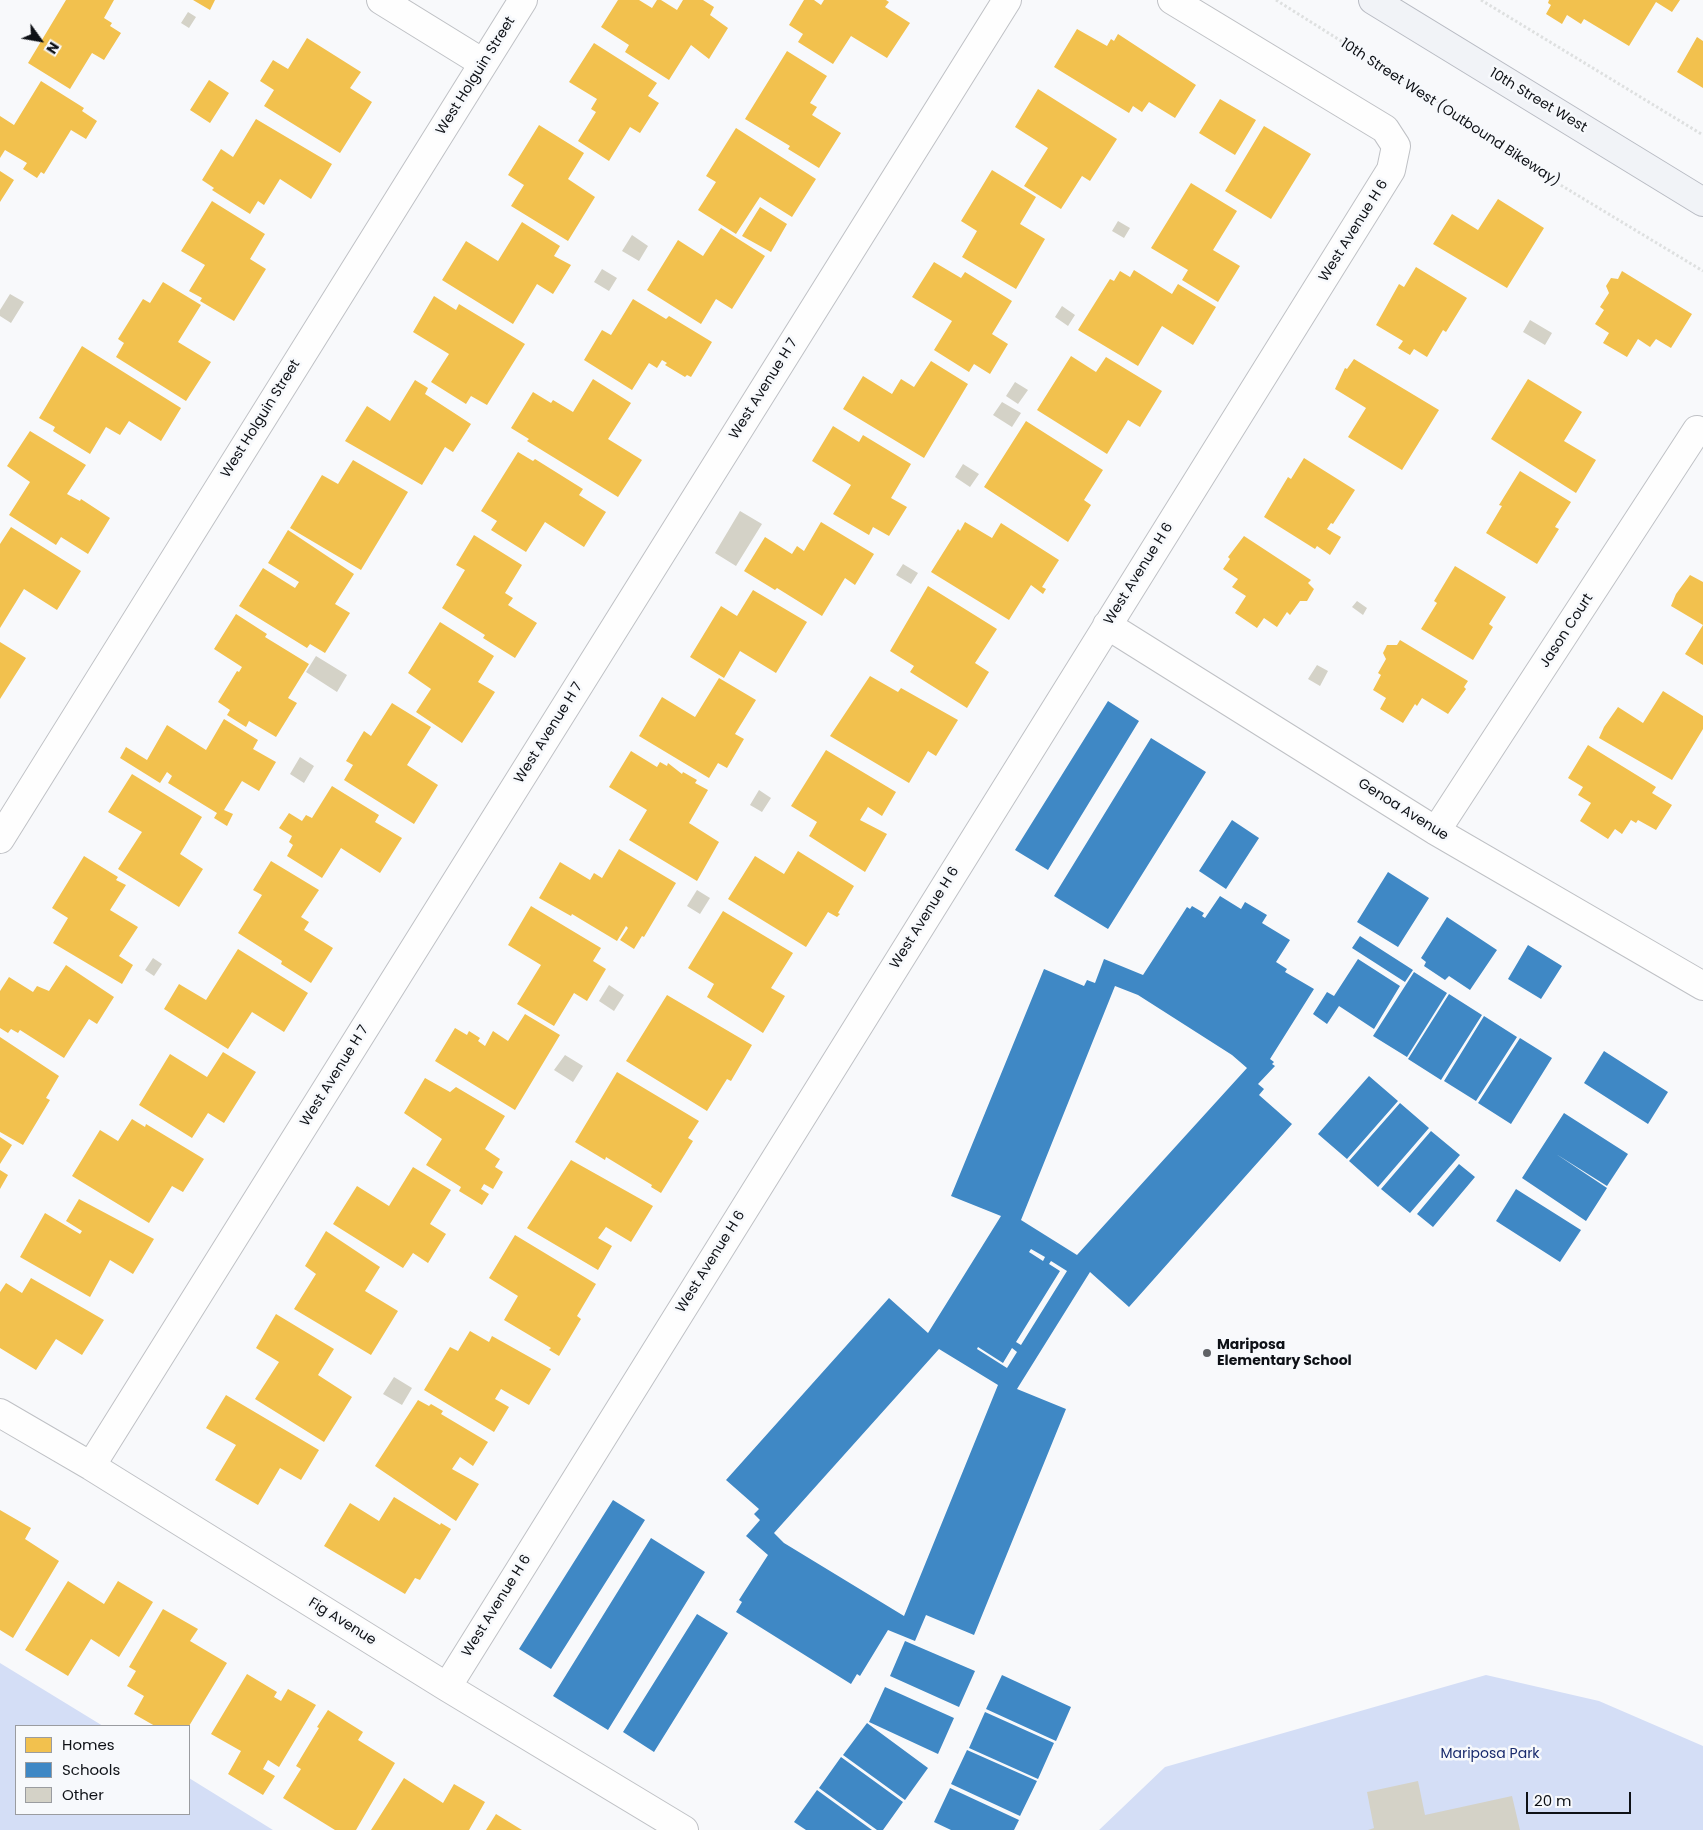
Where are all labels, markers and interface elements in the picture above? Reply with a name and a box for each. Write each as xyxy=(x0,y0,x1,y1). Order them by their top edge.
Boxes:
street label: West Holguin Street xyxy=(433,14,519,138)
north arrow xyxy=(15,15,65,65)
street label: 10th Street West (Outbound Bikeway) xyxy=(1337,36,1563,190)
text: N xyxy=(41,38,64,58)
street label: 10th Street West xyxy=(1486,65,1590,137)
street label: West Avenue H 6 xyxy=(1316,177,1392,285)
street label: West Avenue H 7 xyxy=(726,335,802,443)
street label: West Holguin Street xyxy=(218,357,304,481)
street label: West Avenue H 6 xyxy=(1101,520,1177,628)
street label: Jason Court xyxy=(1537,591,1597,671)
street label: West Avenue H 7 xyxy=(511,679,587,787)
street label: Genoa Avenue xyxy=(1355,776,1451,844)
street label: West Avenue H 6 xyxy=(887,864,963,972)
street label: West Avenue H 7 xyxy=(297,1022,373,1130)
street label: West Avenue H 6 xyxy=(673,1208,749,1316)
place label: Mariposa Elementary School xyxy=(1217,1337,1352,1370)
marker: Mariposa Elementary School xyxy=(1201,1347,1213,1359)
street label: West Avenue H 6 xyxy=(459,1552,535,1660)
street label: Fig Avenue xyxy=(305,1595,379,1649)
legend xyxy=(15,1725,190,1815)
text: Homes xyxy=(62,1734,115,1755)
park label: Mariposa Park xyxy=(1440,1746,1540,1762)
text: Schools xyxy=(62,1759,120,1780)
scale bar xyxy=(1528,1782,1633,1814)
text: Other xyxy=(62,1784,104,1805)
text: 20 m xyxy=(1534,1790,1572,1811)

